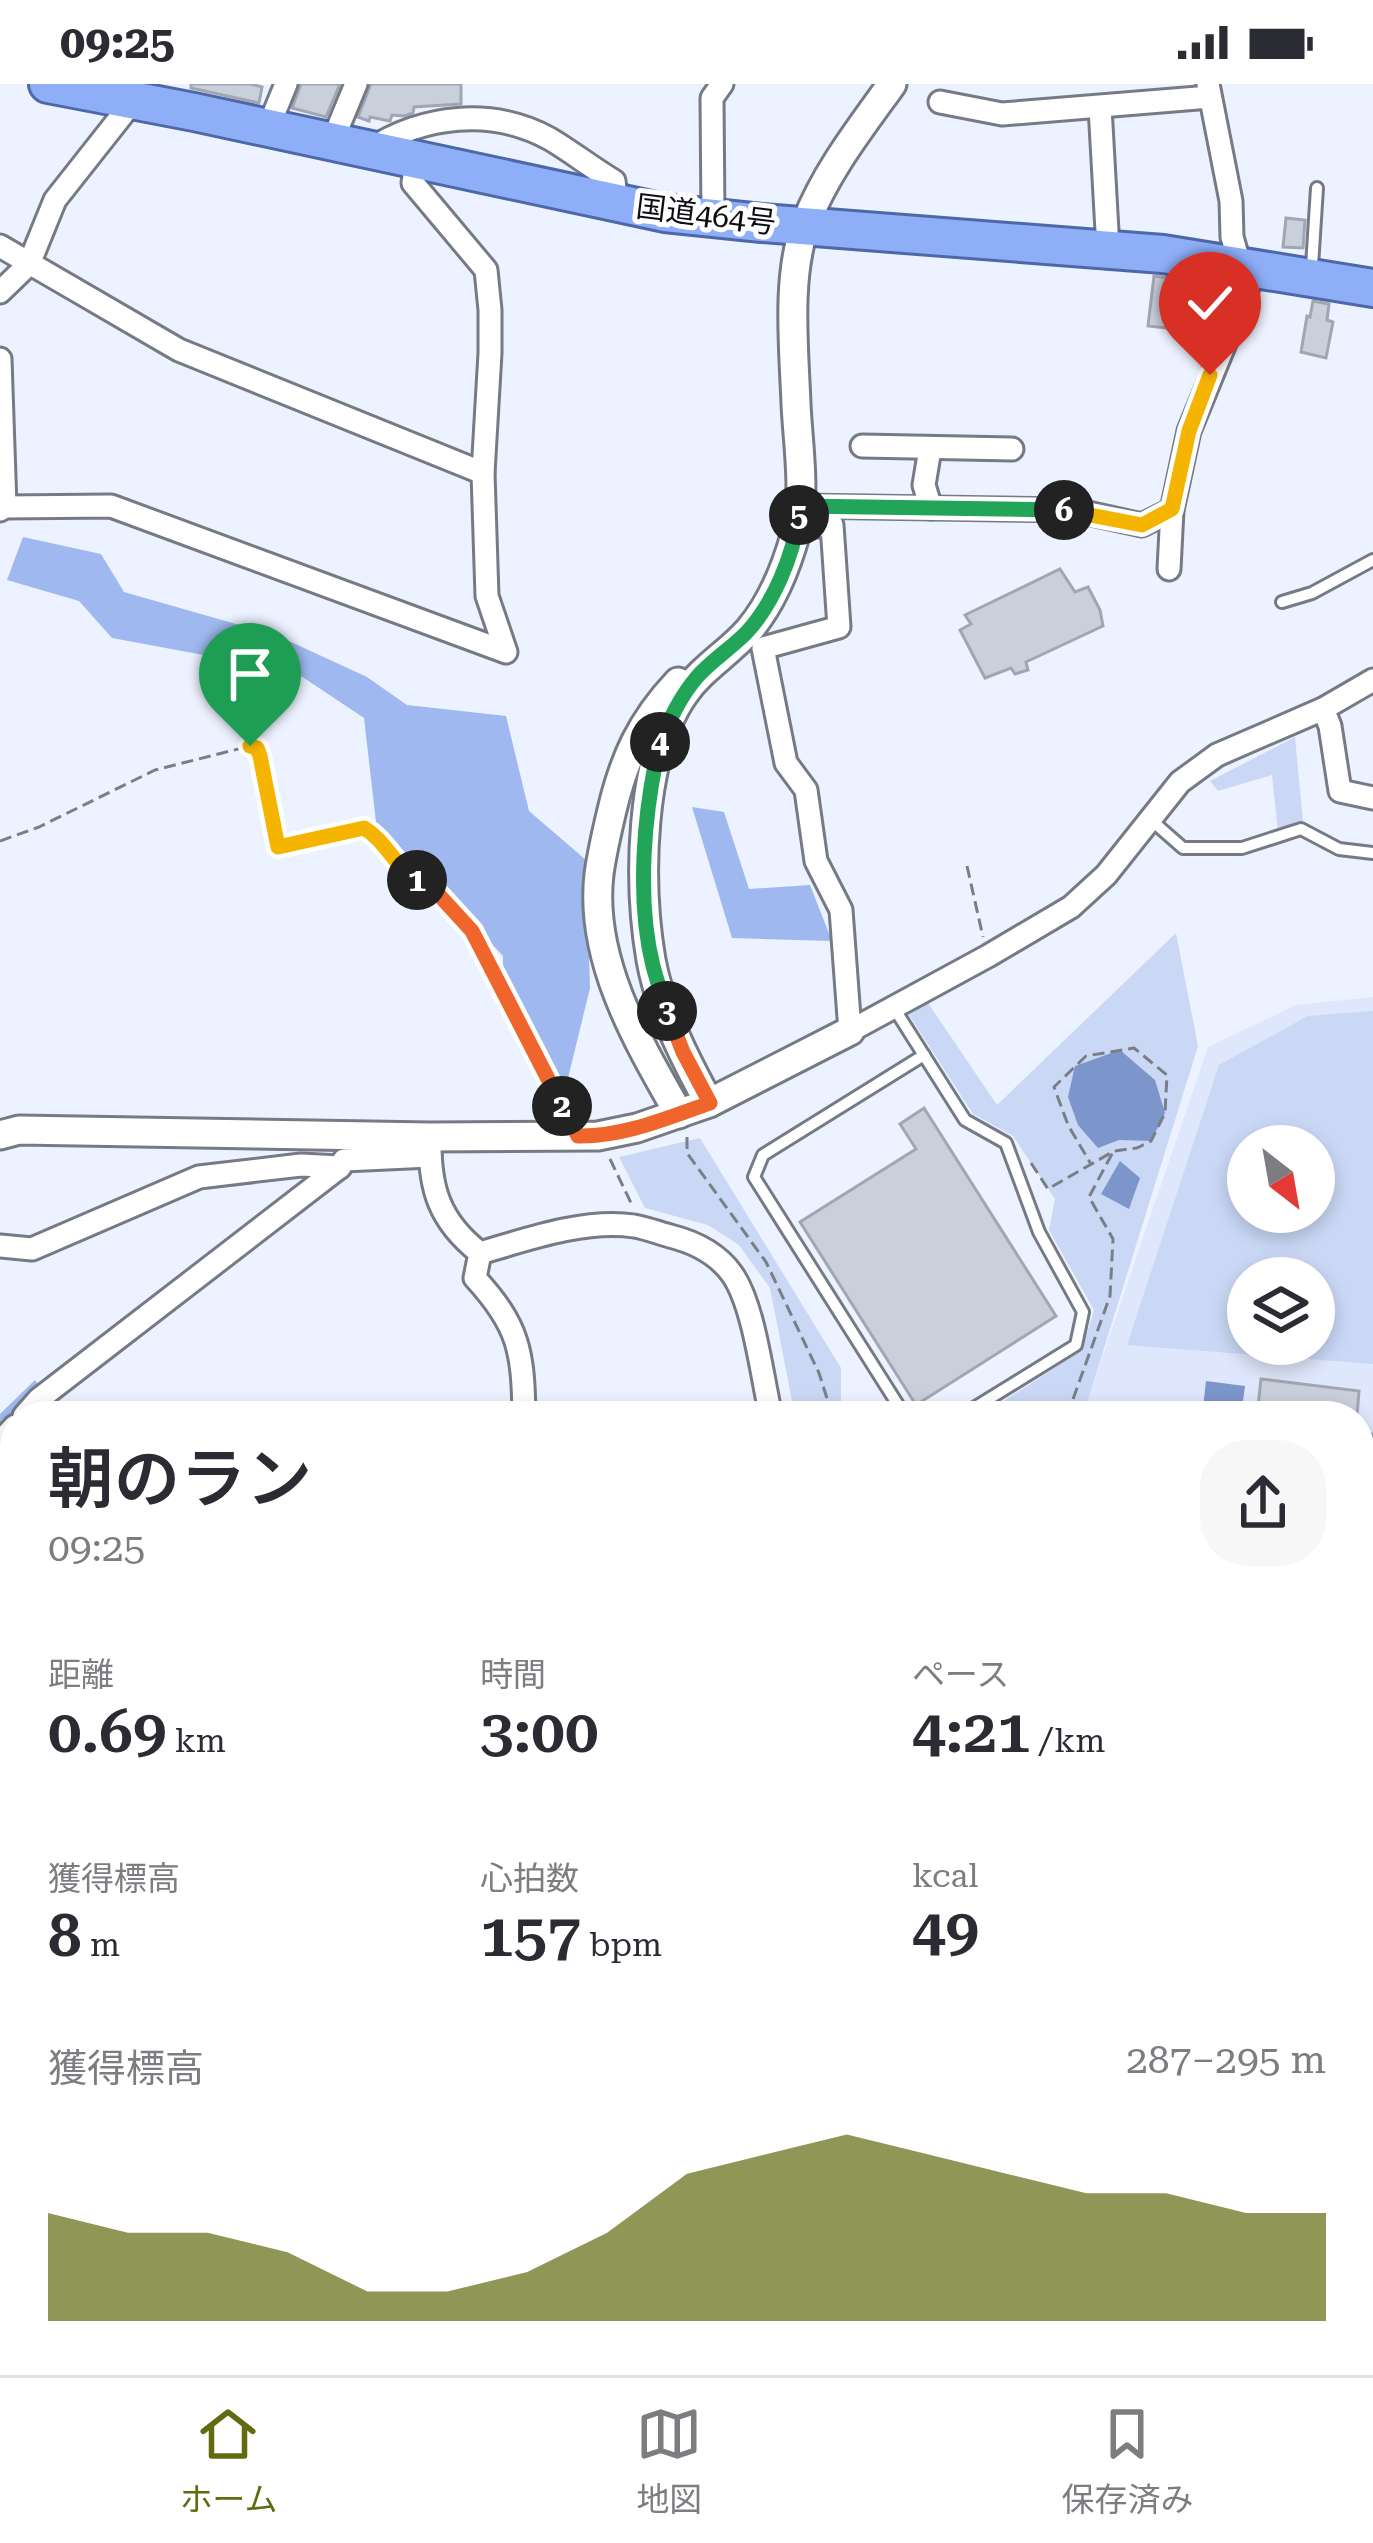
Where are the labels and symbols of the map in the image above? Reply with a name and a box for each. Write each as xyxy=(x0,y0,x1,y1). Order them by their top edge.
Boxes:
street label: 国道464号 xyxy=(634,189,778,240)
pin xyxy=(1159,252,1261,375)
pin: 6 xyxy=(1034,480,1094,540)
pin: 5 xyxy=(769,485,829,545)
pin xyxy=(199,623,301,746)
pin: 4 xyxy=(630,712,690,772)
pin: 1 xyxy=(387,850,447,910)
pin: 3 xyxy=(637,981,697,1041)
pin: 2 xyxy=(532,1076,592,1136)
north arrow xyxy=(1227,1125,1335,1233)

